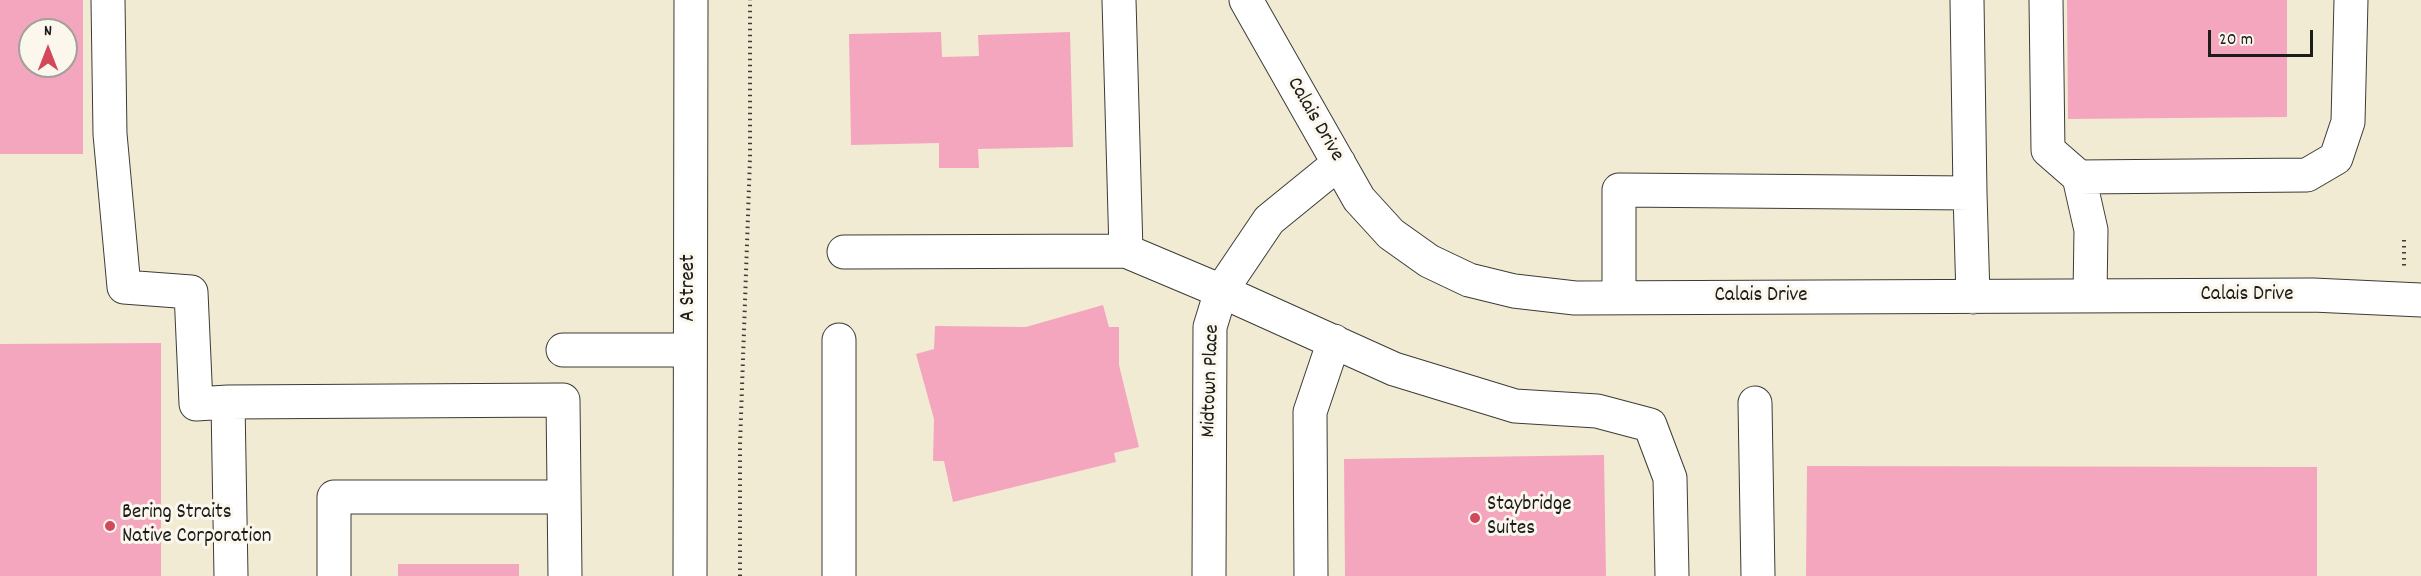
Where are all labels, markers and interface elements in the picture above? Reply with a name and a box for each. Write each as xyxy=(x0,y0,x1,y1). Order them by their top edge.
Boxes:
north arrow xyxy=(18,18,78,78)
scale bar xyxy=(2211,18,2316,56)
text: N xyxy=(44,20,52,43)
text: 20 m xyxy=(2219,28,2253,53)
street label: Calais Drive xyxy=(1280,73,1348,167)
street label: A Street xyxy=(677,254,703,322)
street label: Calais Drive xyxy=(2200,283,2294,309)
street label: Calais Drive xyxy=(1714,284,1808,310)
street label: Midtown Place xyxy=(1197,324,1227,438)
place label: Staybridge Suites xyxy=(1487,493,1571,543)
place label: Bering Straits Native Corporation xyxy=(122,501,271,551)
marker: Staybridge Suites xyxy=(1468,511,1482,525)
marker: Bering Straits Native Corporation xyxy=(103,519,117,533)

